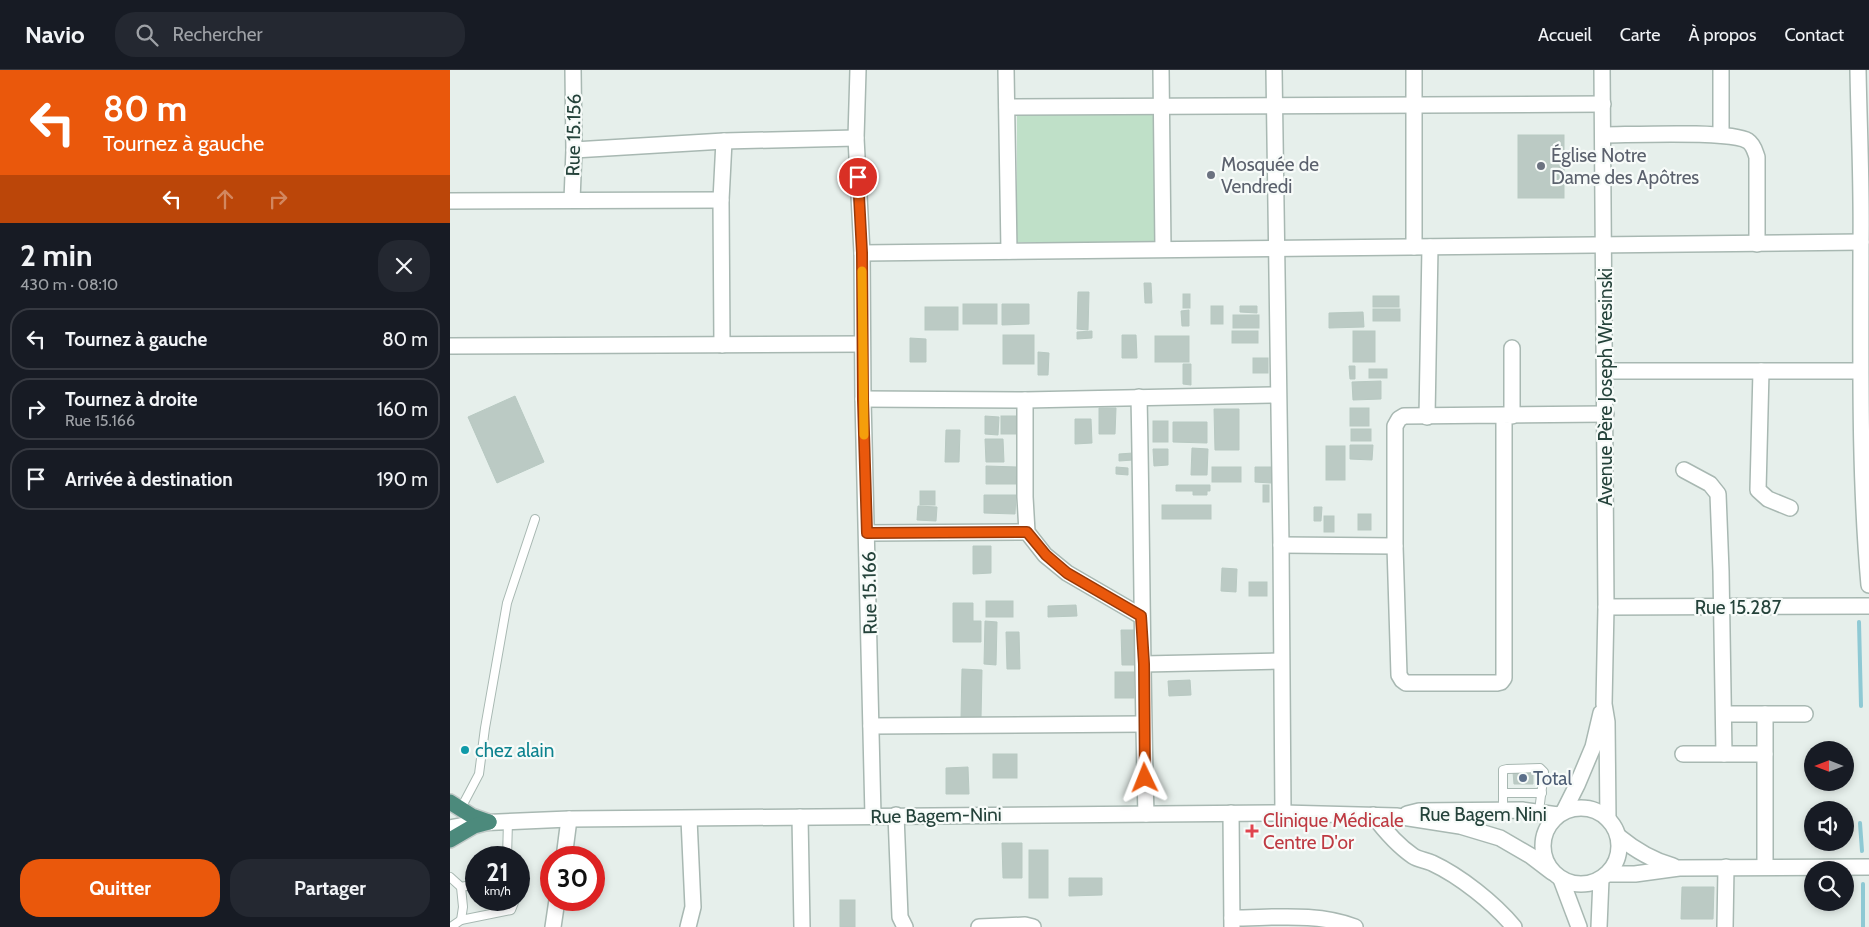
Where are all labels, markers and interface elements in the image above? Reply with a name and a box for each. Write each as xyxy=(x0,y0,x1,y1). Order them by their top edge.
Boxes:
search box xyxy=(115,12,465,57)
text: Navio xyxy=(25,20,85,49)
icon: search xyxy=(133,21,161,49)
text: Rechercher xyxy=(173,23,262,46)
text: Accueil xyxy=(1538,24,1592,46)
text: Carte xyxy=(1620,24,1660,46)
text: À propos xyxy=(1688,24,1756,46)
text: Contact xyxy=(1784,24,1844,46)
text: 80 m xyxy=(103,87,187,130)
icon: left xyxy=(20,90,85,155)
street label: Rue 15.156 xyxy=(561,94,586,177)
text: Tournez à gauche xyxy=(103,130,264,157)
place label: Église Notre Dame des Apôtres xyxy=(1551,143,1699,189)
place label: Mosquée de Vendredi xyxy=(1221,153,1319,198)
pin xyxy=(837,156,879,198)
marker: Église Notre Dame des Apôtres xyxy=(1535,160,1547,172)
icon: arrive xyxy=(844,163,872,191)
marker: Mosquée de Vendredi xyxy=(1205,169,1217,181)
icon: left xyxy=(158,185,186,213)
icon: ahead xyxy=(211,185,239,213)
icon: right xyxy=(264,185,292,213)
text: 2 min xyxy=(20,237,92,274)
button: close xyxy=(378,240,430,292)
street label: Avenue Père Joseph Wresinski xyxy=(1594,268,1617,506)
text: 430 m · 08:10 xyxy=(20,275,118,294)
icon: left xyxy=(22,325,50,353)
text: Tournez à gauche xyxy=(65,328,207,351)
text: 80 m xyxy=(382,328,428,351)
text: Tournez à droite xyxy=(65,388,198,411)
icon: right xyxy=(22,395,50,423)
text: 160 m xyxy=(377,398,428,421)
text: Rue 15.166 xyxy=(65,411,135,430)
icon: arrive xyxy=(22,465,50,493)
text: Arrivée à destination xyxy=(65,468,233,491)
text: 190 m xyxy=(377,468,428,491)
street label: Rue 15.166 xyxy=(857,551,882,635)
street label: Rue 15.287 xyxy=(1695,596,1782,619)
place label: chez alain xyxy=(475,739,554,762)
north arrow xyxy=(1804,741,1854,791)
map controls xyxy=(1804,741,1854,911)
marker: chez alain xyxy=(459,744,471,756)
position arrow xyxy=(1118,751,1170,803)
place label: Total xyxy=(1533,767,1572,790)
marker: Total xyxy=(1517,772,1529,784)
button: sound xyxy=(1804,801,1854,851)
street label: Rue Bagem-Nini xyxy=(870,803,1002,828)
street label: Rue Bagem Nini xyxy=(1419,803,1547,826)
place label: Clinique Médicale Centre D'or xyxy=(1263,809,1404,854)
marker: Clinique Médicale Centre D'or xyxy=(1245,824,1259,838)
speed limit sign: 30 xyxy=(540,846,605,911)
text: 21 xyxy=(486,857,509,887)
button: Quitter xyxy=(20,859,220,917)
button: Partager xyxy=(230,859,430,917)
button: search xyxy=(1804,861,1854,911)
text: km/h xyxy=(484,883,511,898)

